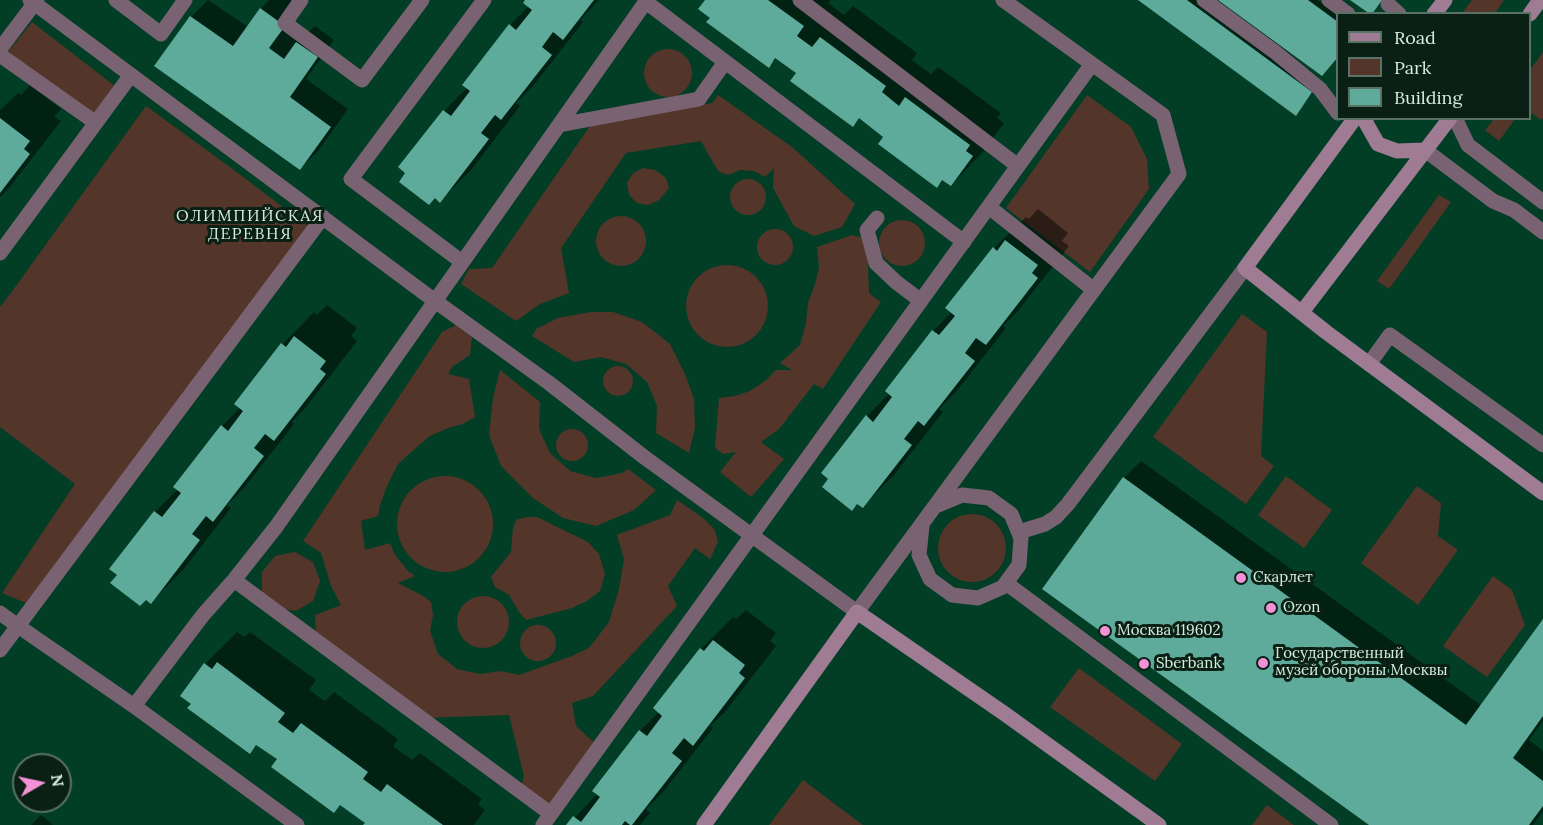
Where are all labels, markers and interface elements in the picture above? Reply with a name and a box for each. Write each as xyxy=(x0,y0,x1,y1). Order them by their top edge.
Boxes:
legend xyxy=(1336,12,1531,120)
text: Road xyxy=(1394,26,1436,49)
text: Park xyxy=(1394,56,1431,79)
text: Building xyxy=(1394,86,1462,109)
district label: ОЛИМПИЙСКАЯ ДЕРЕВНЯ xyxy=(176,206,324,244)
place label: Скарлет xyxy=(1253,569,1313,587)
marker: Скарлет xyxy=(1234,571,1248,585)
place label: Ozon xyxy=(1283,599,1320,617)
marker: Ozon xyxy=(1264,601,1278,615)
place label: Москва 119602 xyxy=(1117,622,1221,640)
marker: Москва 119602 xyxy=(1098,624,1112,638)
place label: Государственный музей обороны Москвы xyxy=(1275,645,1448,680)
place label: Sberbank xyxy=(1156,655,1221,673)
marker: Государственный музей обороны Москвы xyxy=(1256,656,1270,670)
marker: Sberbank xyxy=(1137,657,1151,671)
north arrow xyxy=(12,753,72,813)
text: N xyxy=(47,773,69,788)

